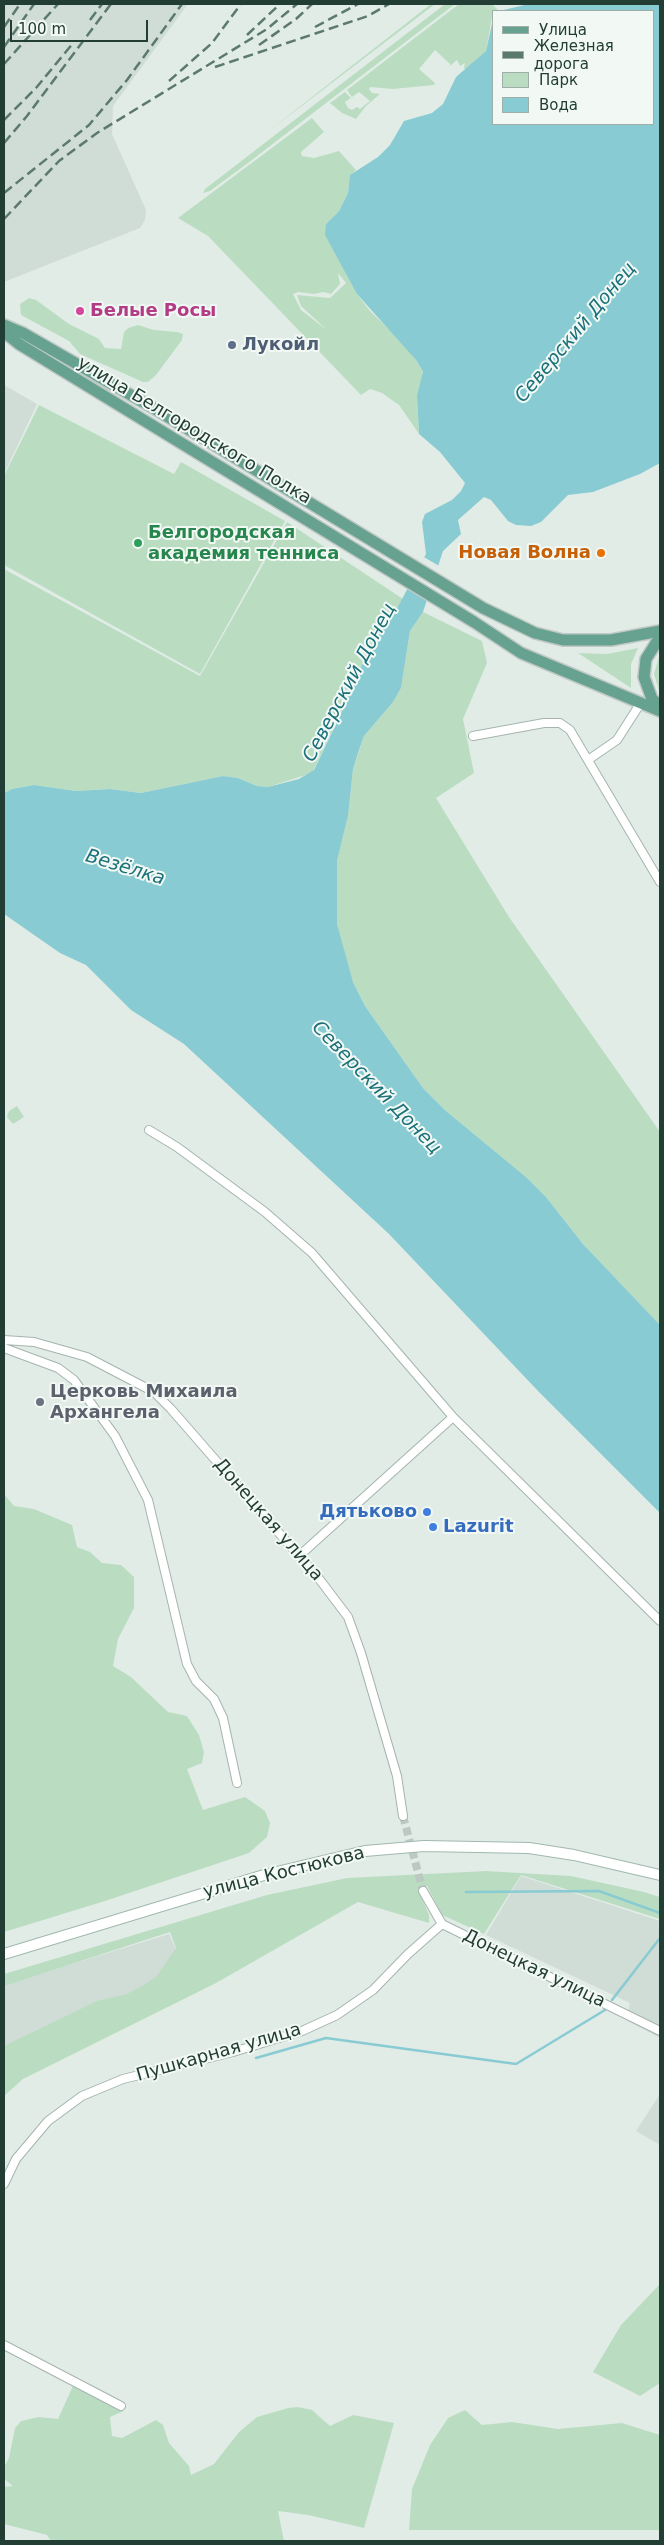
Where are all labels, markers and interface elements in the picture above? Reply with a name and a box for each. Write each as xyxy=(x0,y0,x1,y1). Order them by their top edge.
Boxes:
scale bar xyxy=(12,10,150,42)
legend xyxy=(492,10,654,125)
text: 100 m xyxy=(18,20,66,38)
text: Улица xyxy=(539,21,587,39)
text: Железная дорога xyxy=(534,37,614,73)
text: Парк xyxy=(539,71,578,89)
text: Вода xyxy=(539,96,578,114)
water label: Северский Донец xyxy=(511,258,641,408)
place label: Белые Росы xyxy=(90,300,216,322)
marker: Белые Росы xyxy=(74,305,86,317)
place label: Лукойл xyxy=(242,334,319,356)
marker: Лукойл xyxy=(226,339,238,351)
street label: улица Белгородского Полка xyxy=(73,352,315,510)
place label: Белгородская академия тенниса xyxy=(148,522,339,564)
marker: Белгородская академия тенниса xyxy=(132,537,144,549)
place label: Новая Волна xyxy=(458,542,591,564)
marker: Новая Волна xyxy=(595,547,607,559)
water label: Северский Донец xyxy=(299,600,401,766)
water label: Везёлка xyxy=(83,845,167,891)
water label: Северский Донец xyxy=(307,1017,445,1159)
place label: Церковь Михаила Архангела xyxy=(50,1381,238,1424)
marker: Церковь Михаила Архангела xyxy=(34,1396,46,1408)
street label: Донецкая улица xyxy=(209,1454,327,1586)
place label: Дятьково xyxy=(319,1501,417,1523)
marker: Дятьково xyxy=(421,1506,433,1518)
place label: Lazurit xyxy=(443,1516,514,1538)
marker: Lazurit xyxy=(427,1521,439,1533)
street label: улица Костюкова xyxy=(201,1842,367,1904)
street label: Донецкая улица xyxy=(459,1925,609,2013)
street label: Пушкарная улица xyxy=(134,2019,304,2087)

